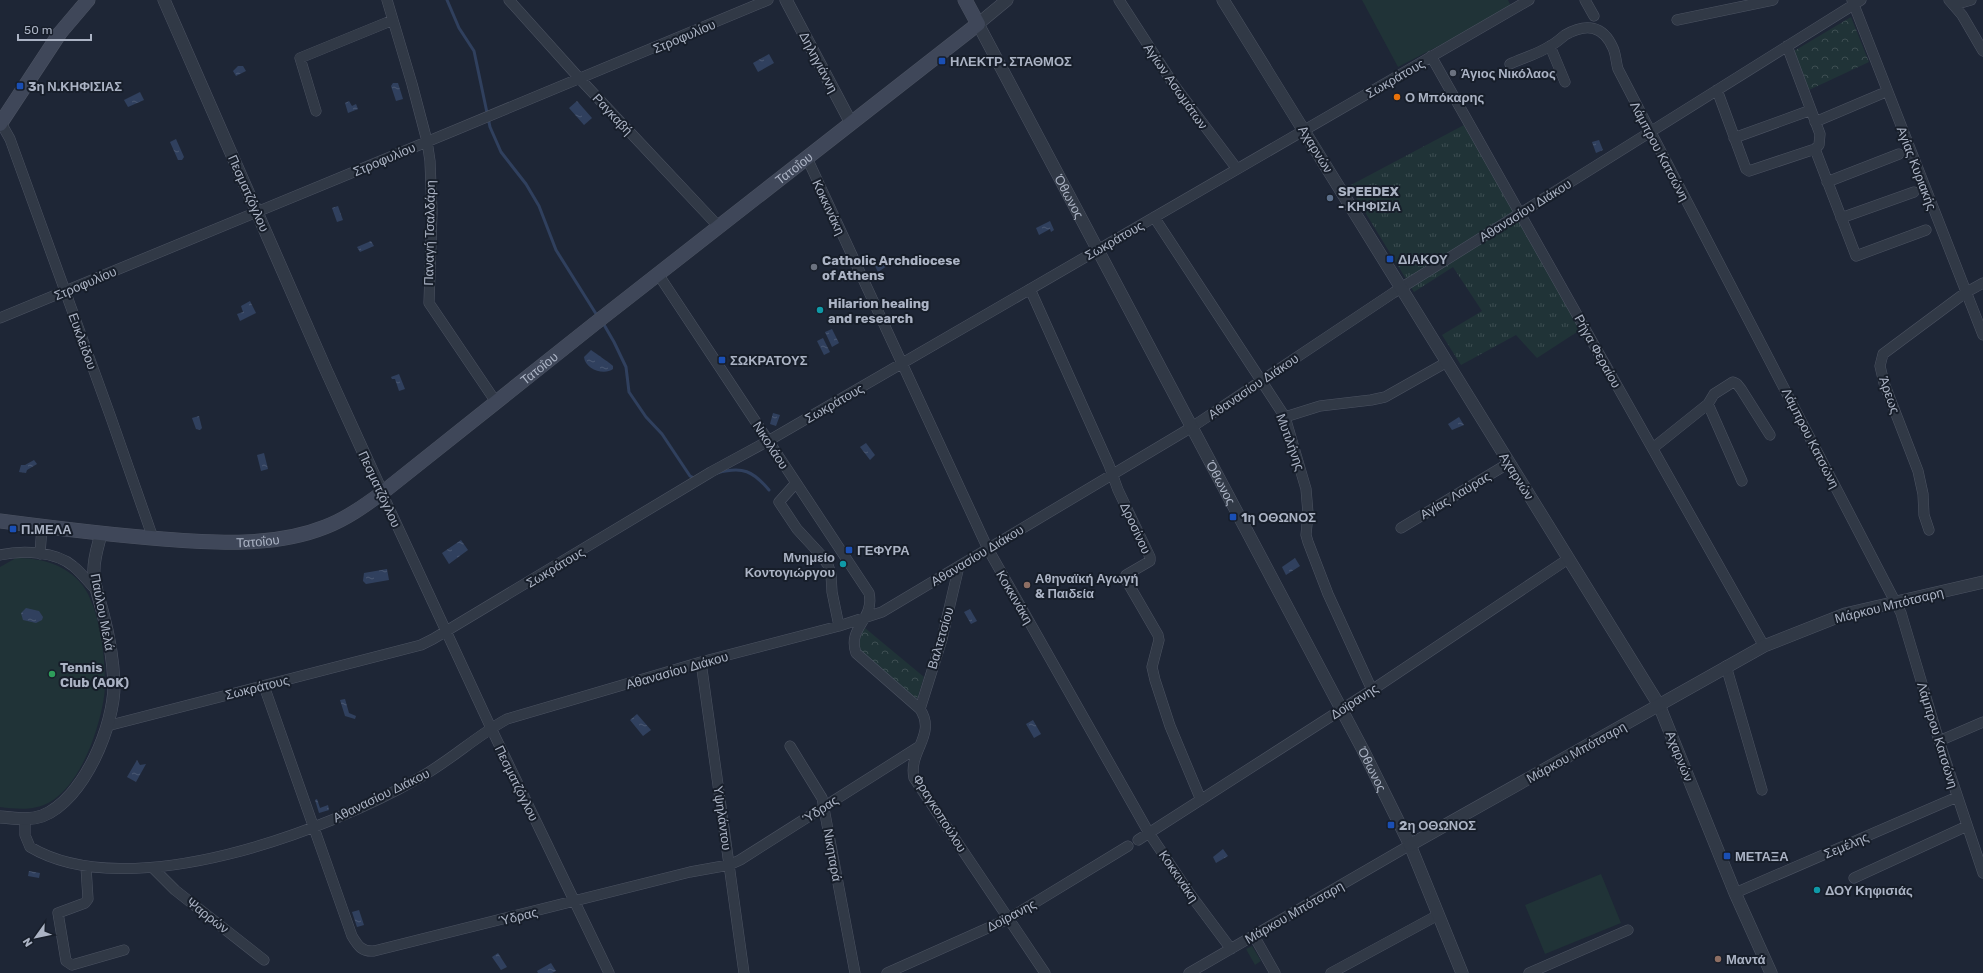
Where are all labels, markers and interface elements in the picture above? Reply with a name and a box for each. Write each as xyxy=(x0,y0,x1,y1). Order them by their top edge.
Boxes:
scale bar xyxy=(18,16,91,42)
street label: Στροφυλίου xyxy=(651,17,718,56)
text: 50 m xyxy=(24,23,52,37)
street label: Δηληγιάννη xyxy=(796,29,841,95)
street label: Αγίων Ασωμάτων xyxy=(1140,41,1211,132)
place label: ΗΛΕΚΤΡ. ΣΤΑΘΜΟΣ xyxy=(950,54,1072,69)
marker: ΗΛΕΚΤΡ. ΣΤΑΘΜΟΣ xyxy=(937,56,947,66)
street label: Σωκράτους xyxy=(1363,56,1427,101)
place label: Άγιος Νικόλαος xyxy=(1461,66,1556,81)
marker: Άγιος Νικόλαος xyxy=(1448,68,1458,78)
place label: 3η Ν.ΚΗΦΙΣΙΑΣ xyxy=(28,79,122,94)
marker: 3η Ν.ΚΗΦΙΣΙΑΣ xyxy=(15,81,25,91)
street label: Ραγκαβή xyxy=(590,90,636,138)
place label: Ο Μπόκαρης xyxy=(1405,90,1484,105)
marker: Ο Μπόκαρης xyxy=(1392,92,1402,102)
street label: Λάμπρου Κατσώνη xyxy=(1627,99,1692,204)
street label: Αχαρνών xyxy=(1295,123,1336,176)
street label: Αγίας Κυριακής xyxy=(1894,124,1939,212)
street label: Στροφυλίου xyxy=(351,140,418,179)
street label: Τατοΐου xyxy=(772,149,816,188)
street label: Πεσματζόγλου xyxy=(225,153,272,234)
street label: Όθωνος xyxy=(1051,171,1087,221)
street label: Αθανασίου Διάκου xyxy=(1476,176,1574,245)
street label: Κοκκινάκη xyxy=(809,177,848,237)
street label: Παναγή Τσαλδάρη xyxy=(421,180,438,286)
place label: SPEEDEX - ΚΗΦΙΣΙΑ xyxy=(1338,184,1401,214)
marker: SPEEDEX - ΚΗΦΙΣΙΑ xyxy=(1325,193,1335,203)
street label: Σωκράτους xyxy=(1082,218,1146,263)
place label: ΔΙΑΚΟΥ xyxy=(1398,252,1448,267)
place label: Catholic Archdiocese of Athens xyxy=(822,253,960,283)
marker: ΔΙΑΚΟΥ xyxy=(1385,254,1395,264)
marker: Catholic Archdiocese of Athens xyxy=(809,262,819,272)
street label: Στροφυλίου xyxy=(52,264,119,303)
place label: Hilarion healing and research xyxy=(828,296,929,326)
marker: Hilarion healing and research xyxy=(815,305,825,315)
street label: Ευκλείδου xyxy=(65,311,100,371)
street label: Ρήγα Φεραίου xyxy=(1571,312,1624,390)
street label: Τατοΐου xyxy=(518,349,561,388)
street label: Αθανασίου Διάκου xyxy=(1205,351,1301,422)
place label: ΣΩΚΡΑΤΟΥΣ xyxy=(730,353,808,368)
marker: ΣΩΚΡΑΤΟΥΣ xyxy=(717,355,727,365)
street label: Άρεως xyxy=(1876,375,1903,416)
street label: Σωκράτους xyxy=(802,381,866,426)
street label: Λάμπρου Κατσώνη xyxy=(1779,386,1842,491)
street label: Μυτιλήνης xyxy=(1273,412,1308,473)
street label: Νικολάου xyxy=(750,419,792,472)
street label: Πεσματζόγλου xyxy=(355,449,404,530)
street label: Αχαρνών xyxy=(1496,450,1537,503)
street label: Όθωνος xyxy=(1203,458,1239,508)
street label: Αγίας Λαύρας xyxy=(1417,469,1493,522)
street label: Δροσίνου xyxy=(1117,500,1154,556)
place label: 1η ΟΘΩΝΟΣ xyxy=(1241,510,1316,525)
marker: 1η ΟΘΩΝΟΣ xyxy=(1228,512,1238,522)
place label: Π.ΜΕΛΑ xyxy=(21,522,72,537)
street label: Αθανασίου Διάκου xyxy=(928,522,1026,589)
marker: Π.ΜΕΛΑ xyxy=(8,524,18,534)
street label: Τατοΐου xyxy=(236,532,281,550)
place label: ΓΕΦΥΡΑ xyxy=(857,543,910,558)
street label: Σωκράτους xyxy=(523,544,587,591)
marker: ΓΕΦΥΡΑ xyxy=(844,545,854,555)
place label: Μνημείο Κοντογιώργου xyxy=(745,550,835,580)
marker: Μνημείο Κοντογιώργου xyxy=(838,559,848,569)
street label: Κοκκινάκη xyxy=(993,568,1036,627)
place label: Αθηναϊκή Αγωγή & Παιδεία xyxy=(1035,571,1138,601)
street label: Παύλου Μελά xyxy=(88,572,117,652)
marker: Αθηναϊκή Αγωγή & Παιδεία xyxy=(1022,580,1032,590)
street label: Μάρκου Μπότσαρη xyxy=(1833,585,1945,626)
street label: Βαλτετσίου xyxy=(924,605,956,671)
street label: Αθανασίου Διάκου xyxy=(624,649,730,692)
place label: Tennis Club (AOK) xyxy=(60,660,129,690)
marker: Tennis Club (AOK) xyxy=(47,669,57,679)
street label: Σωκράτους xyxy=(224,672,291,703)
street label: Λάμπρου Κατσώνη xyxy=(1914,680,1961,790)
street label: Δοϊρανης xyxy=(1328,681,1381,722)
street label: Μάρκου Μπότσαρη xyxy=(1524,719,1629,786)
street label: Αχαρνών xyxy=(1663,729,1696,784)
street label: Πεσματζόγλου xyxy=(492,743,541,824)
street label: Όθωνος xyxy=(1354,744,1389,794)
street label: Αθανασίου Διάκου xyxy=(330,766,432,825)
street label: Φραγκοπούλου xyxy=(910,772,970,855)
street label: Υψηλάντου xyxy=(711,785,734,851)
street label: Ύδρας xyxy=(800,792,841,826)
place label: 2η ΟΘΩΝΟΣ xyxy=(1399,818,1476,833)
marker: 2η ΟΘΩΝΟΣ xyxy=(1386,820,1396,830)
street label: Νικηταρά xyxy=(820,827,845,883)
street label: Σεμέλης xyxy=(1822,829,1871,862)
street label: Κοκκινάκη xyxy=(1156,847,1201,905)
place label: ΜΕΤΑΞΑ xyxy=(1735,849,1789,864)
marker: ΜΕΤΑΞΑ xyxy=(1722,851,1732,861)
street label: Μάρκου Μπότσαρη xyxy=(1242,878,1346,947)
place label: ΔΟΥ Κηφισιάς xyxy=(1825,883,1913,898)
marker: ΔΟΥ Κηφισιάς xyxy=(1812,885,1822,895)
street label: Ψαρρών xyxy=(184,894,232,936)
street label: Δοϊρανης xyxy=(984,896,1038,935)
street label: Ύδρας xyxy=(497,904,539,929)
north arrow xyxy=(16,917,56,957)
text: N xyxy=(20,935,36,949)
place label: Μαντά xyxy=(1726,952,1765,967)
marker: Μαντά xyxy=(1713,954,1723,964)

